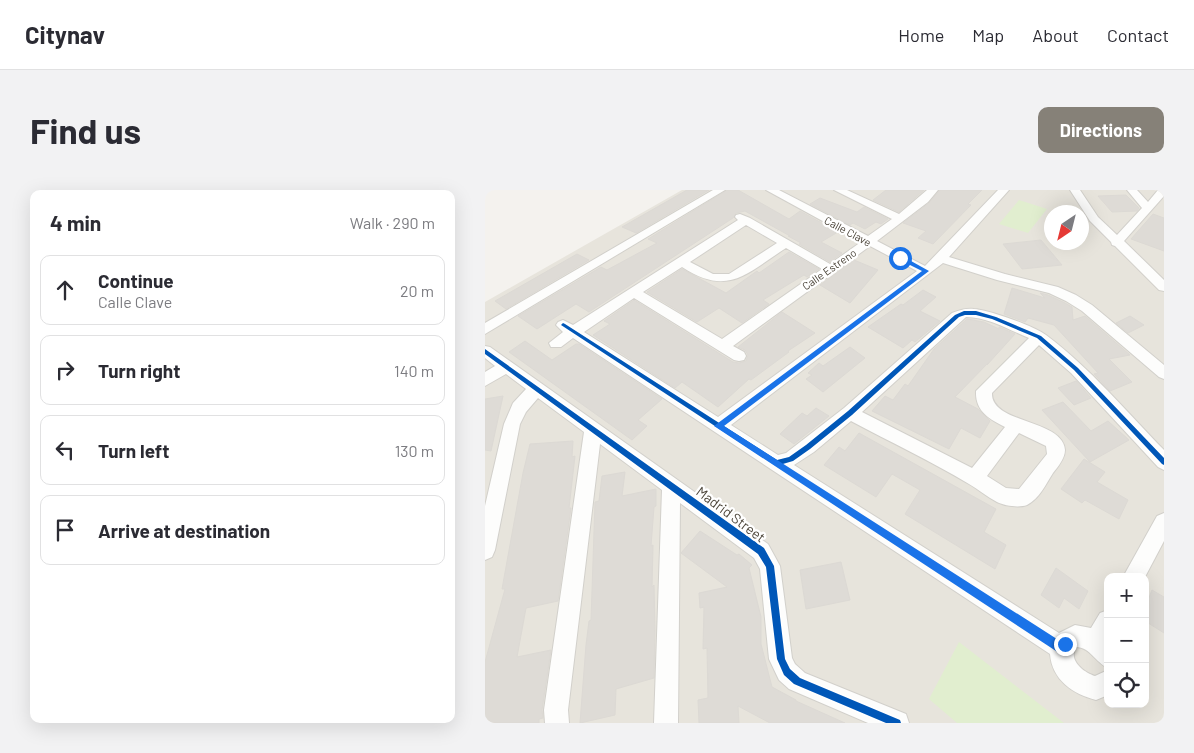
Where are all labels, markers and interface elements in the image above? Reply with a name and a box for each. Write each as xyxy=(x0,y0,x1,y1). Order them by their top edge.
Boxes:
text: Citynav xyxy=(25,20,105,49)
text: Home xyxy=(898,24,944,46)
text: Map xyxy=(972,24,1004,46)
text: About xyxy=(1032,24,1079,46)
text: Contact xyxy=(1107,24,1169,46)
button: Directions xyxy=(1038,107,1164,153)
text: Find us xyxy=(30,109,141,151)
north arrow xyxy=(1044,205,1089,250)
text: 4 min xyxy=(50,210,101,235)
text: Walk · 290 m xyxy=(350,213,435,232)
street label: Calle Clave xyxy=(822,213,874,249)
street label: Calle Estreno xyxy=(799,246,859,292)
route start xyxy=(889,247,912,270)
text: Continue xyxy=(98,269,174,292)
icon: ahead xyxy=(51,276,79,304)
text: 20 m xyxy=(400,281,434,300)
text: Calle Clave xyxy=(98,292,172,311)
icon: right xyxy=(51,356,79,384)
text: Turn right xyxy=(98,359,180,382)
text: 140 m xyxy=(394,361,434,380)
icon: left xyxy=(51,436,79,464)
text: Turn left xyxy=(98,439,169,462)
text: 130 m xyxy=(395,441,434,460)
street label: Madrid Street xyxy=(693,482,769,546)
icon: arrive xyxy=(51,516,79,544)
text: Arrive at destination xyxy=(98,519,270,542)
map controls xyxy=(1104,573,1149,708)
button: + xyxy=(1104,573,1149,618)
button: − xyxy=(1104,618,1149,663)
route end xyxy=(1054,633,1077,656)
button: locate xyxy=(1104,663,1149,708)

